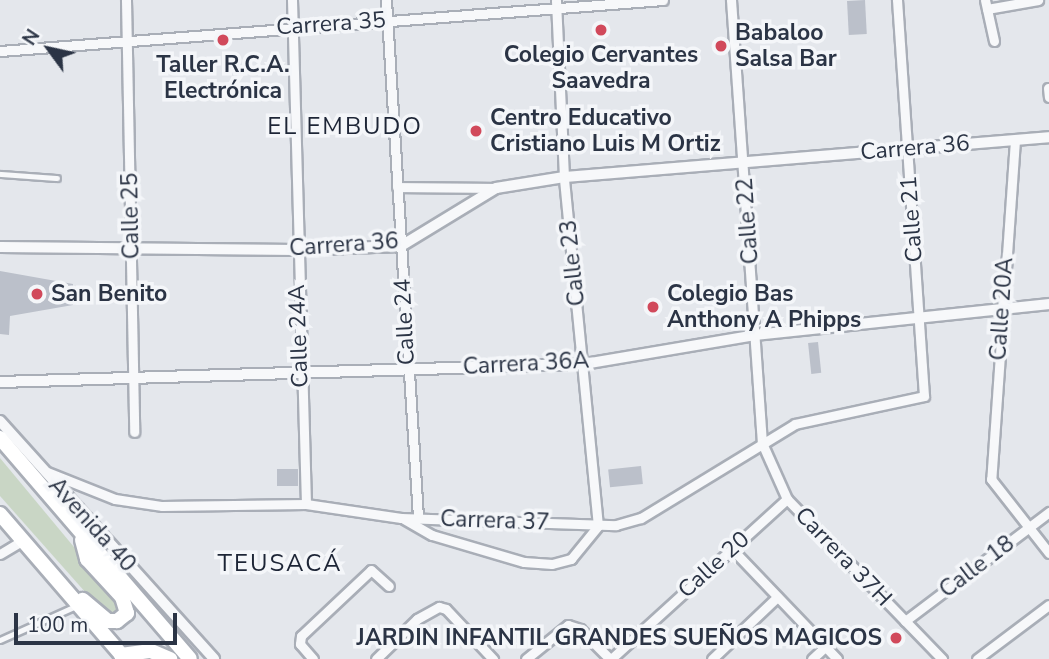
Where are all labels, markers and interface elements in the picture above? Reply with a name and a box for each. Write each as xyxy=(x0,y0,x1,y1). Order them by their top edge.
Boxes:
street label: Carrera 35 xyxy=(275,6,387,42)
north arrow xyxy=(14,14,84,84)
place label: Babaloo Salsa Bar xyxy=(735,19,837,73)
marker: Colegio Cervantes Saavedra xyxy=(593,22,609,38)
text: N xyxy=(17,25,46,51)
marker: Taller R.C.A. Electrónica xyxy=(215,32,231,48)
marker: Babaloo Salsa Bar xyxy=(713,38,729,54)
place label: Colegio Cervantes Saavedra xyxy=(504,41,698,95)
place label: Taller R.C.A. Electrónica xyxy=(156,51,290,105)
place label: Centro Educativo Cristiano Luis M Ortiz xyxy=(490,104,721,158)
district label: EL EMBUDO xyxy=(268,113,422,141)
marker: Centro Educativo Cristiano Luis M Ortiz xyxy=(468,123,484,139)
street label: Carrera 36 xyxy=(859,129,971,167)
street label: Calle 25 xyxy=(116,172,146,260)
street label: Calle 21 xyxy=(895,175,929,263)
street label: Calle 22 xyxy=(731,177,765,265)
street label: Calle 23 xyxy=(555,219,591,307)
street label: Carrera 36 xyxy=(288,227,400,263)
street label: Calle 20A xyxy=(985,257,1019,361)
street label: Calle 24 xyxy=(389,278,421,366)
place label: San Benito xyxy=(51,280,167,308)
place label: Colegio Bas Anthony A Phipps xyxy=(667,280,861,334)
street label: Calle 24A xyxy=(283,284,315,388)
marker: San Benito xyxy=(29,286,45,302)
marker: Colegio Bas Anthony A Phipps xyxy=(645,299,661,315)
street label: Carrera 36A xyxy=(462,347,590,381)
street label: Avenida 40 xyxy=(42,472,142,578)
street label: Carrera 37H xyxy=(789,502,897,612)
street label: Carrera 37 xyxy=(440,505,550,537)
street label: Calle 20 xyxy=(673,526,755,604)
street label: Calle 18 xyxy=(934,530,1020,604)
district label: TEUSACÁ xyxy=(218,550,342,578)
scale bar xyxy=(18,600,180,644)
text: 100 m xyxy=(27,611,88,639)
place label: JARDIN INFANTIL GRANDES SUEÑOS MAGICOS xyxy=(357,624,882,652)
marker: JARDIN INFANTIL GRANDES SUEÑOS MAGICOS xyxy=(888,630,904,646)

